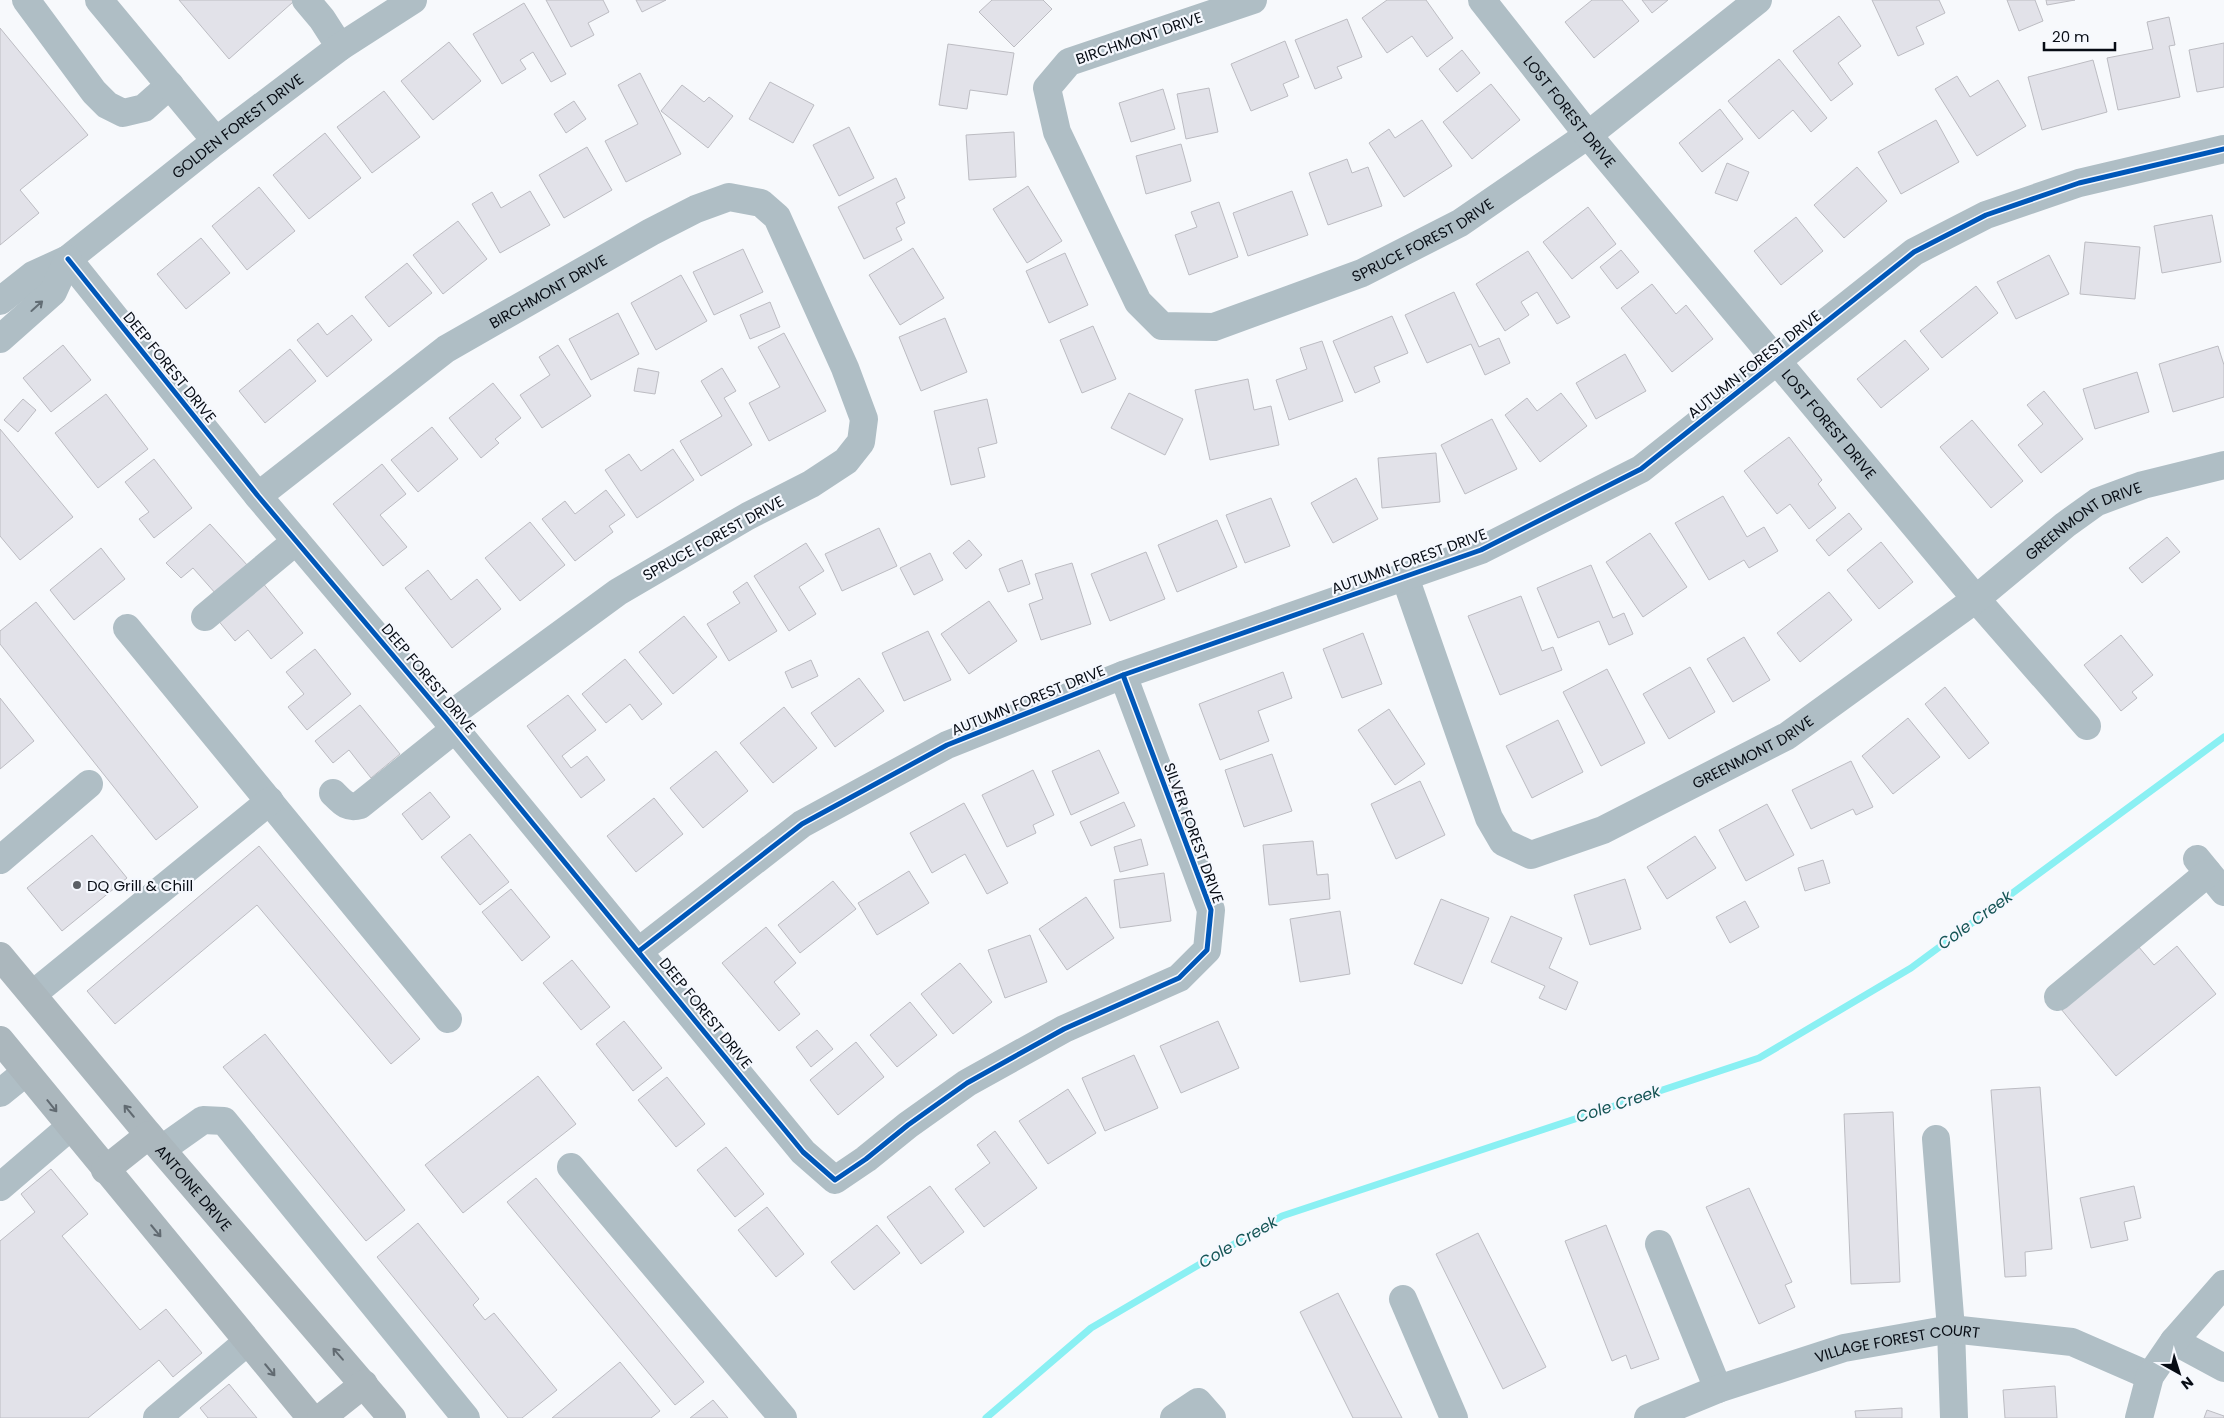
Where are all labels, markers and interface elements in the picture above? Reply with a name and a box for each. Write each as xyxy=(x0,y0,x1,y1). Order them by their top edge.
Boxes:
street label: BIRCHMONT DRIVE xyxy=(1073,6,1205,70)
scale bar xyxy=(2044,20,2115,52)
text: 20 m xyxy=(2052,26,2090,47)
street label: LOST FOREST DRIVE xyxy=(1519,51,1621,172)
street label: GOLDEN FOREST DRIVE xyxy=(167,68,307,183)
street label: SPRUCE FOREST DRIVE xyxy=(1349,193,1497,286)
street label: BIRCHMONT DRIVE xyxy=(485,249,611,333)
one-way arrow xyxy=(30,300,43,312)
street label: AUTUMN FOREST DRIVE xyxy=(1683,305,1825,423)
street label: DEEP FOREST DRIVE xyxy=(119,307,221,427)
street label: LOST FOREST DRIVE xyxy=(1777,364,1882,483)
street label: GREENMONT DRIVE xyxy=(2020,476,2144,565)
street label: SPRUCE FOREST DRIVE xyxy=(639,490,787,586)
street label: AUTUMN FOREST DRIVE xyxy=(1328,523,1490,599)
street label: DEEP FOREST DRIVE xyxy=(377,619,481,737)
street label: AUTUMN FOREST DRIVE xyxy=(948,659,1108,741)
street label: GREENMONT DRIVE xyxy=(1688,710,1817,793)
street label: SILVER FOREST DRIVE xyxy=(1159,760,1229,906)
place label: DQ Grill & Chill xyxy=(87,875,193,896)
marker: DQ Grill & Chill xyxy=(71,879,83,891)
water label: Cole Creek xyxy=(1933,885,2018,955)
street label: DEEP FOREST DRIVE xyxy=(655,953,757,1073)
water label: Cole Creek xyxy=(1573,1079,1664,1128)
one-way arrow xyxy=(47,1099,58,1112)
one-way arrow xyxy=(124,1105,135,1118)
street label: ANTOINE DRIVE xyxy=(151,1140,237,1235)
water label: Cole Creek xyxy=(1194,1210,1282,1274)
one-way arrow xyxy=(150,1224,161,1237)
street label: VILLAGE FOREST COURT xyxy=(1812,1318,1981,1367)
one-way arrow xyxy=(333,1348,344,1361)
north arrow xyxy=(2154,1348,2204,1398)
one-way arrow xyxy=(265,1363,276,1376)
text: N xyxy=(2177,1372,2198,1394)

